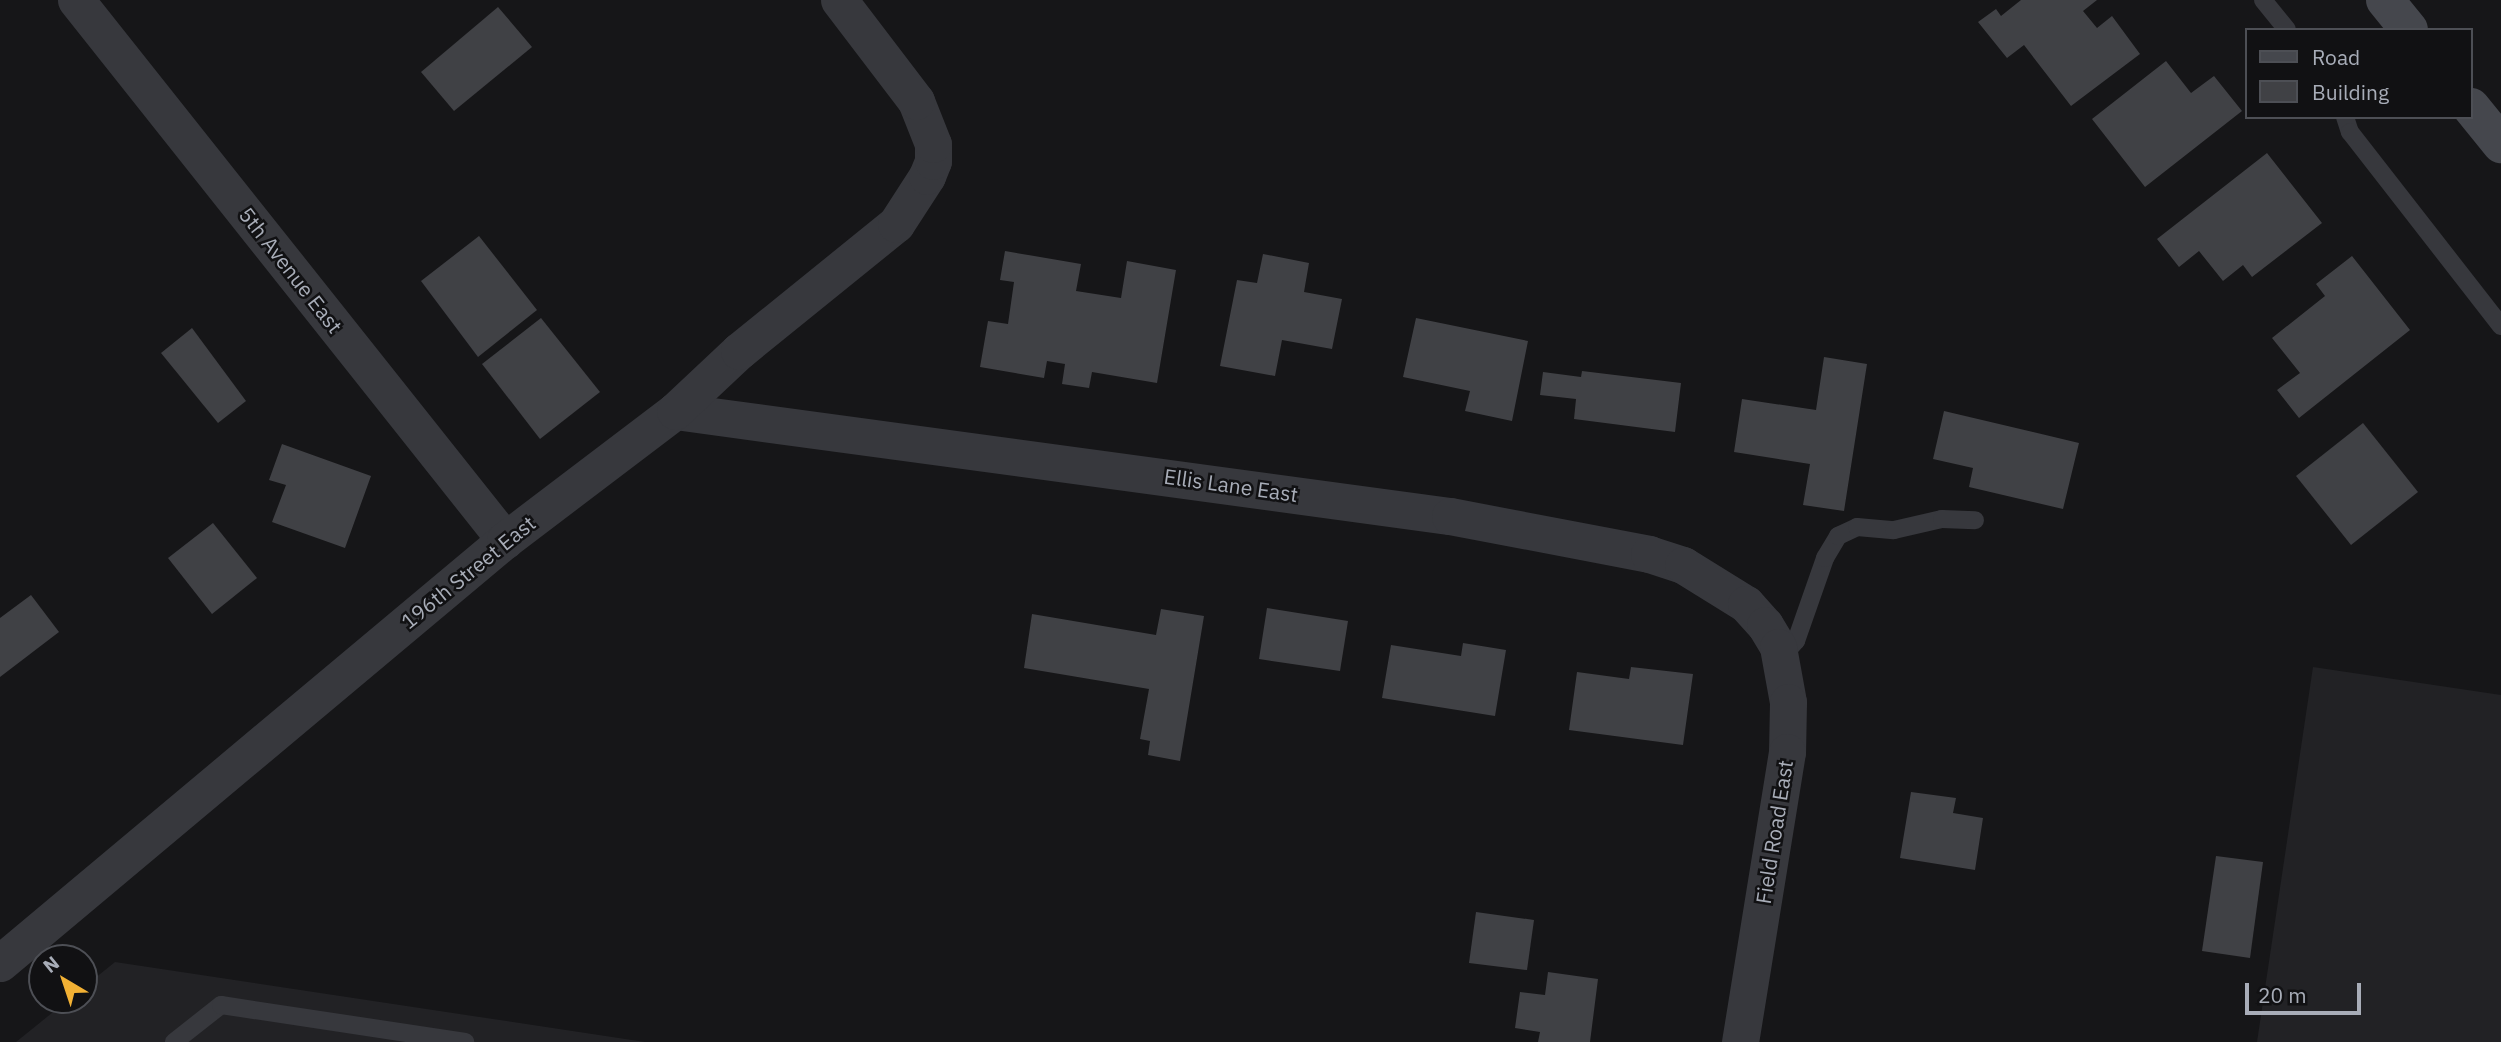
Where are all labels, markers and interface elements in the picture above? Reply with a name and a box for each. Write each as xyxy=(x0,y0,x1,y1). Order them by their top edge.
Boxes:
legend xyxy=(2246,28,2473,119)
text: Road xyxy=(2312,43,2360,71)
text: Building xyxy=(2312,78,2389,106)
street label: 5th Avenue East xyxy=(234,202,348,338)
street label: Ellis Lane East xyxy=(1162,463,1300,507)
street label: 196th Street East xyxy=(396,510,540,634)
street label: Field Road East xyxy=(1750,758,1798,906)
north arrow xyxy=(28,944,98,1014)
text: N xyxy=(38,951,64,978)
scale bar xyxy=(2249,968,2364,1012)
text: 20 m xyxy=(2258,981,2307,1009)

